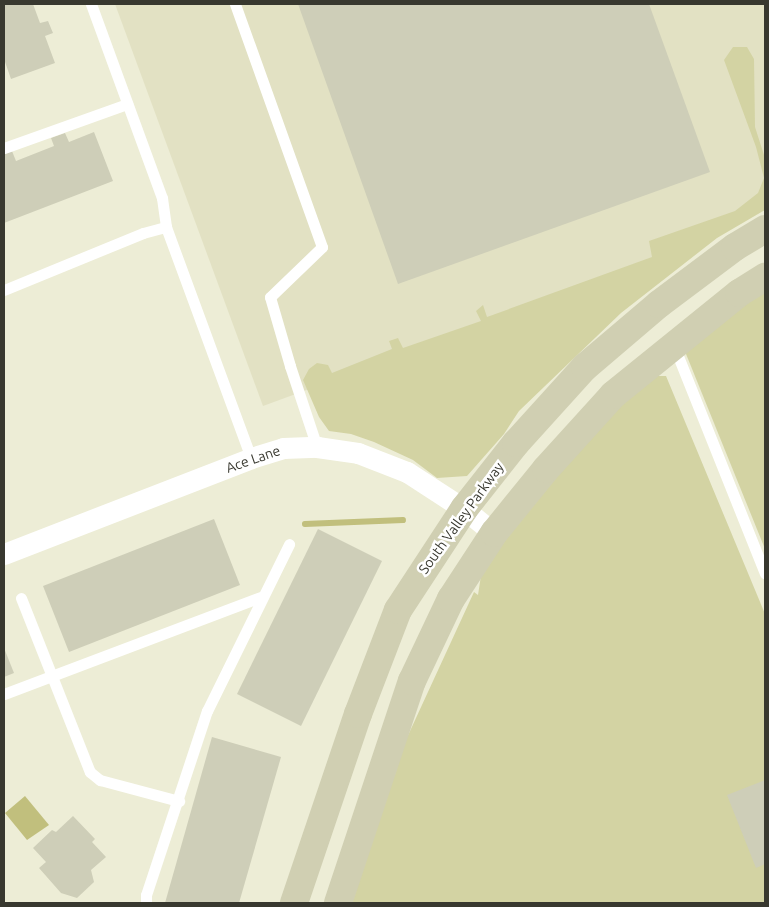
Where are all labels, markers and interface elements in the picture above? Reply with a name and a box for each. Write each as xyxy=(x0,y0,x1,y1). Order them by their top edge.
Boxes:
street label: Ace Lane xyxy=(224,442,282,476)
street label: South Valley Parkway xyxy=(415,459,507,577)

